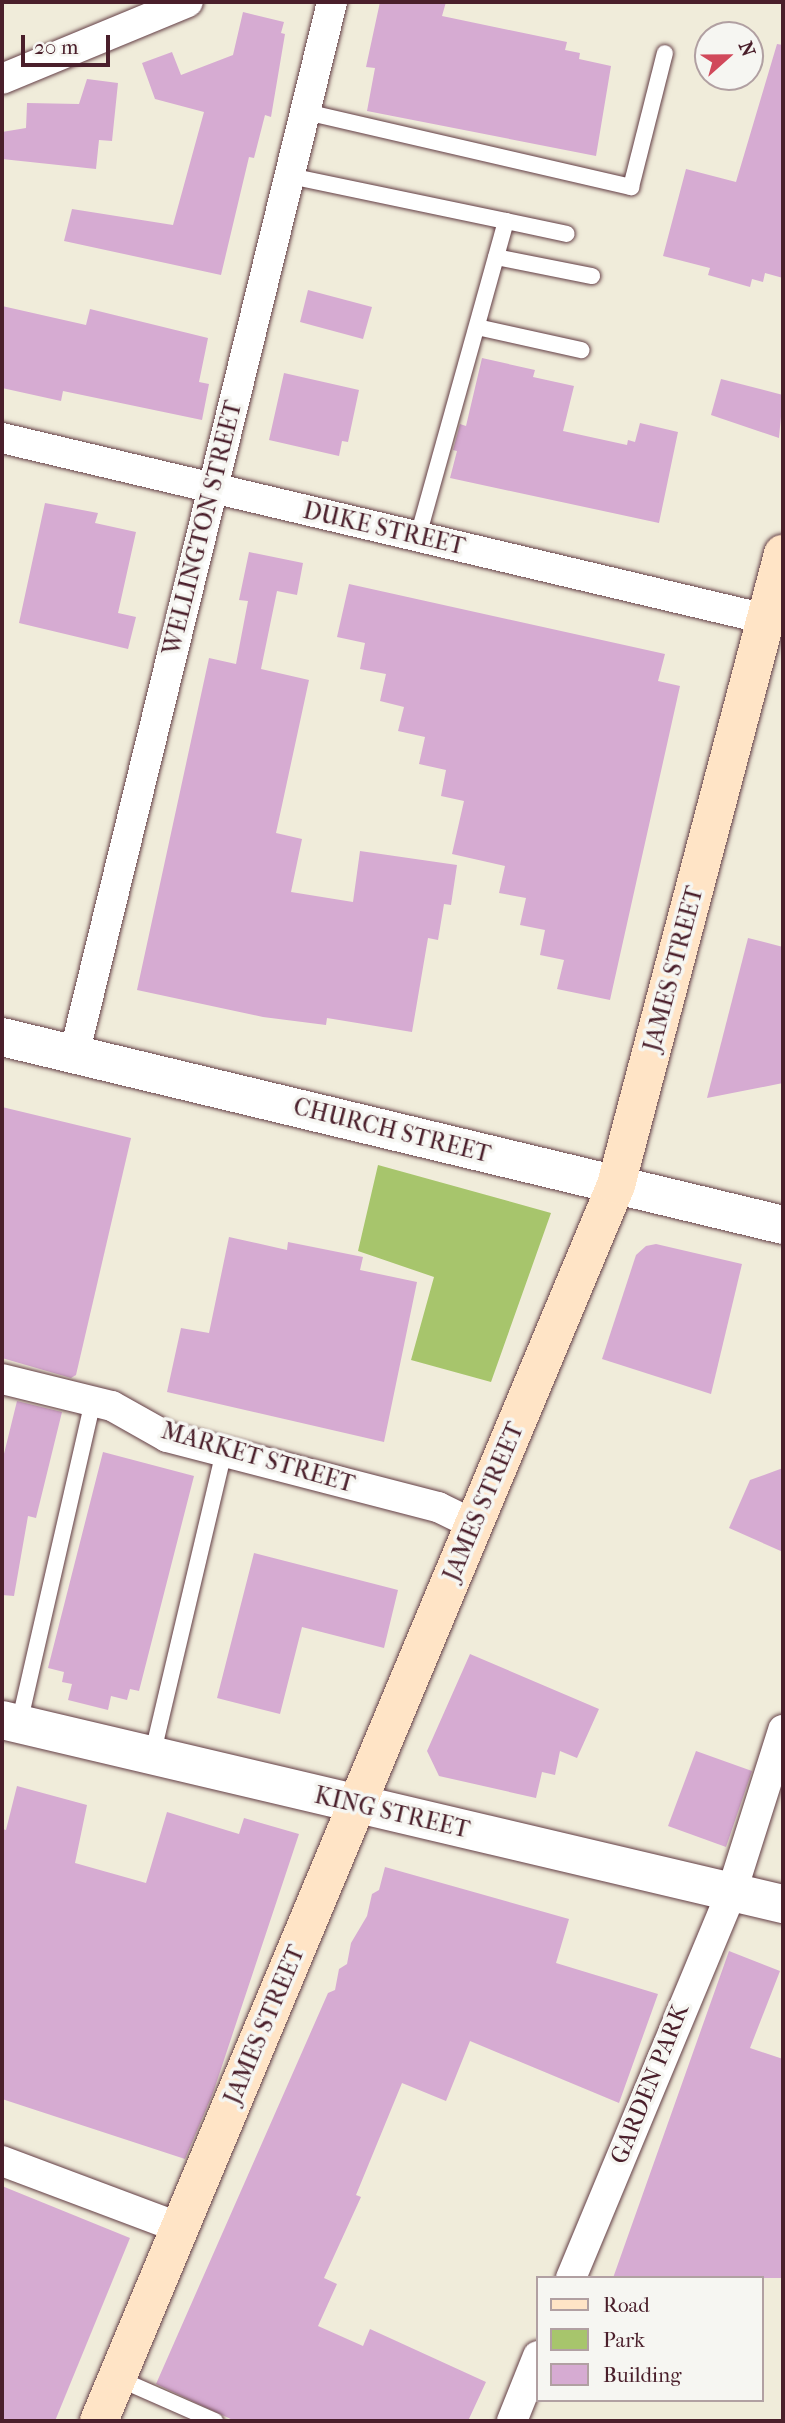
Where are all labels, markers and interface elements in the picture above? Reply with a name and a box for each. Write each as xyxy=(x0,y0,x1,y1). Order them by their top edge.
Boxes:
scale bar xyxy=(24,21,114,65)
north arrow xyxy=(694,21,764,91)
text: 20 m xyxy=(34,35,78,59)
text: N xyxy=(734,39,760,60)
street label: WELLINGTON STREET xyxy=(157,398,249,658)
street label: DUKE STREET xyxy=(300,496,468,562)
street label: JAMES STREET xyxy=(638,883,710,1055)
street label: CHURCH STREET xyxy=(290,1093,494,1169)
street label: MARKET STREET xyxy=(158,1417,358,1499)
street label: JAMES STREET xyxy=(438,1418,530,1586)
street label: KING STREET xyxy=(312,1781,472,1845)
street label: JAMES STREET xyxy=(219,1941,311,2109)
street label: GARDEN PARK xyxy=(605,2000,695,2168)
legend xyxy=(536,2276,764,2402)
text: Road xyxy=(603,2293,650,2317)
text: Park xyxy=(603,2328,645,2352)
text: Building xyxy=(603,2363,681,2387)

